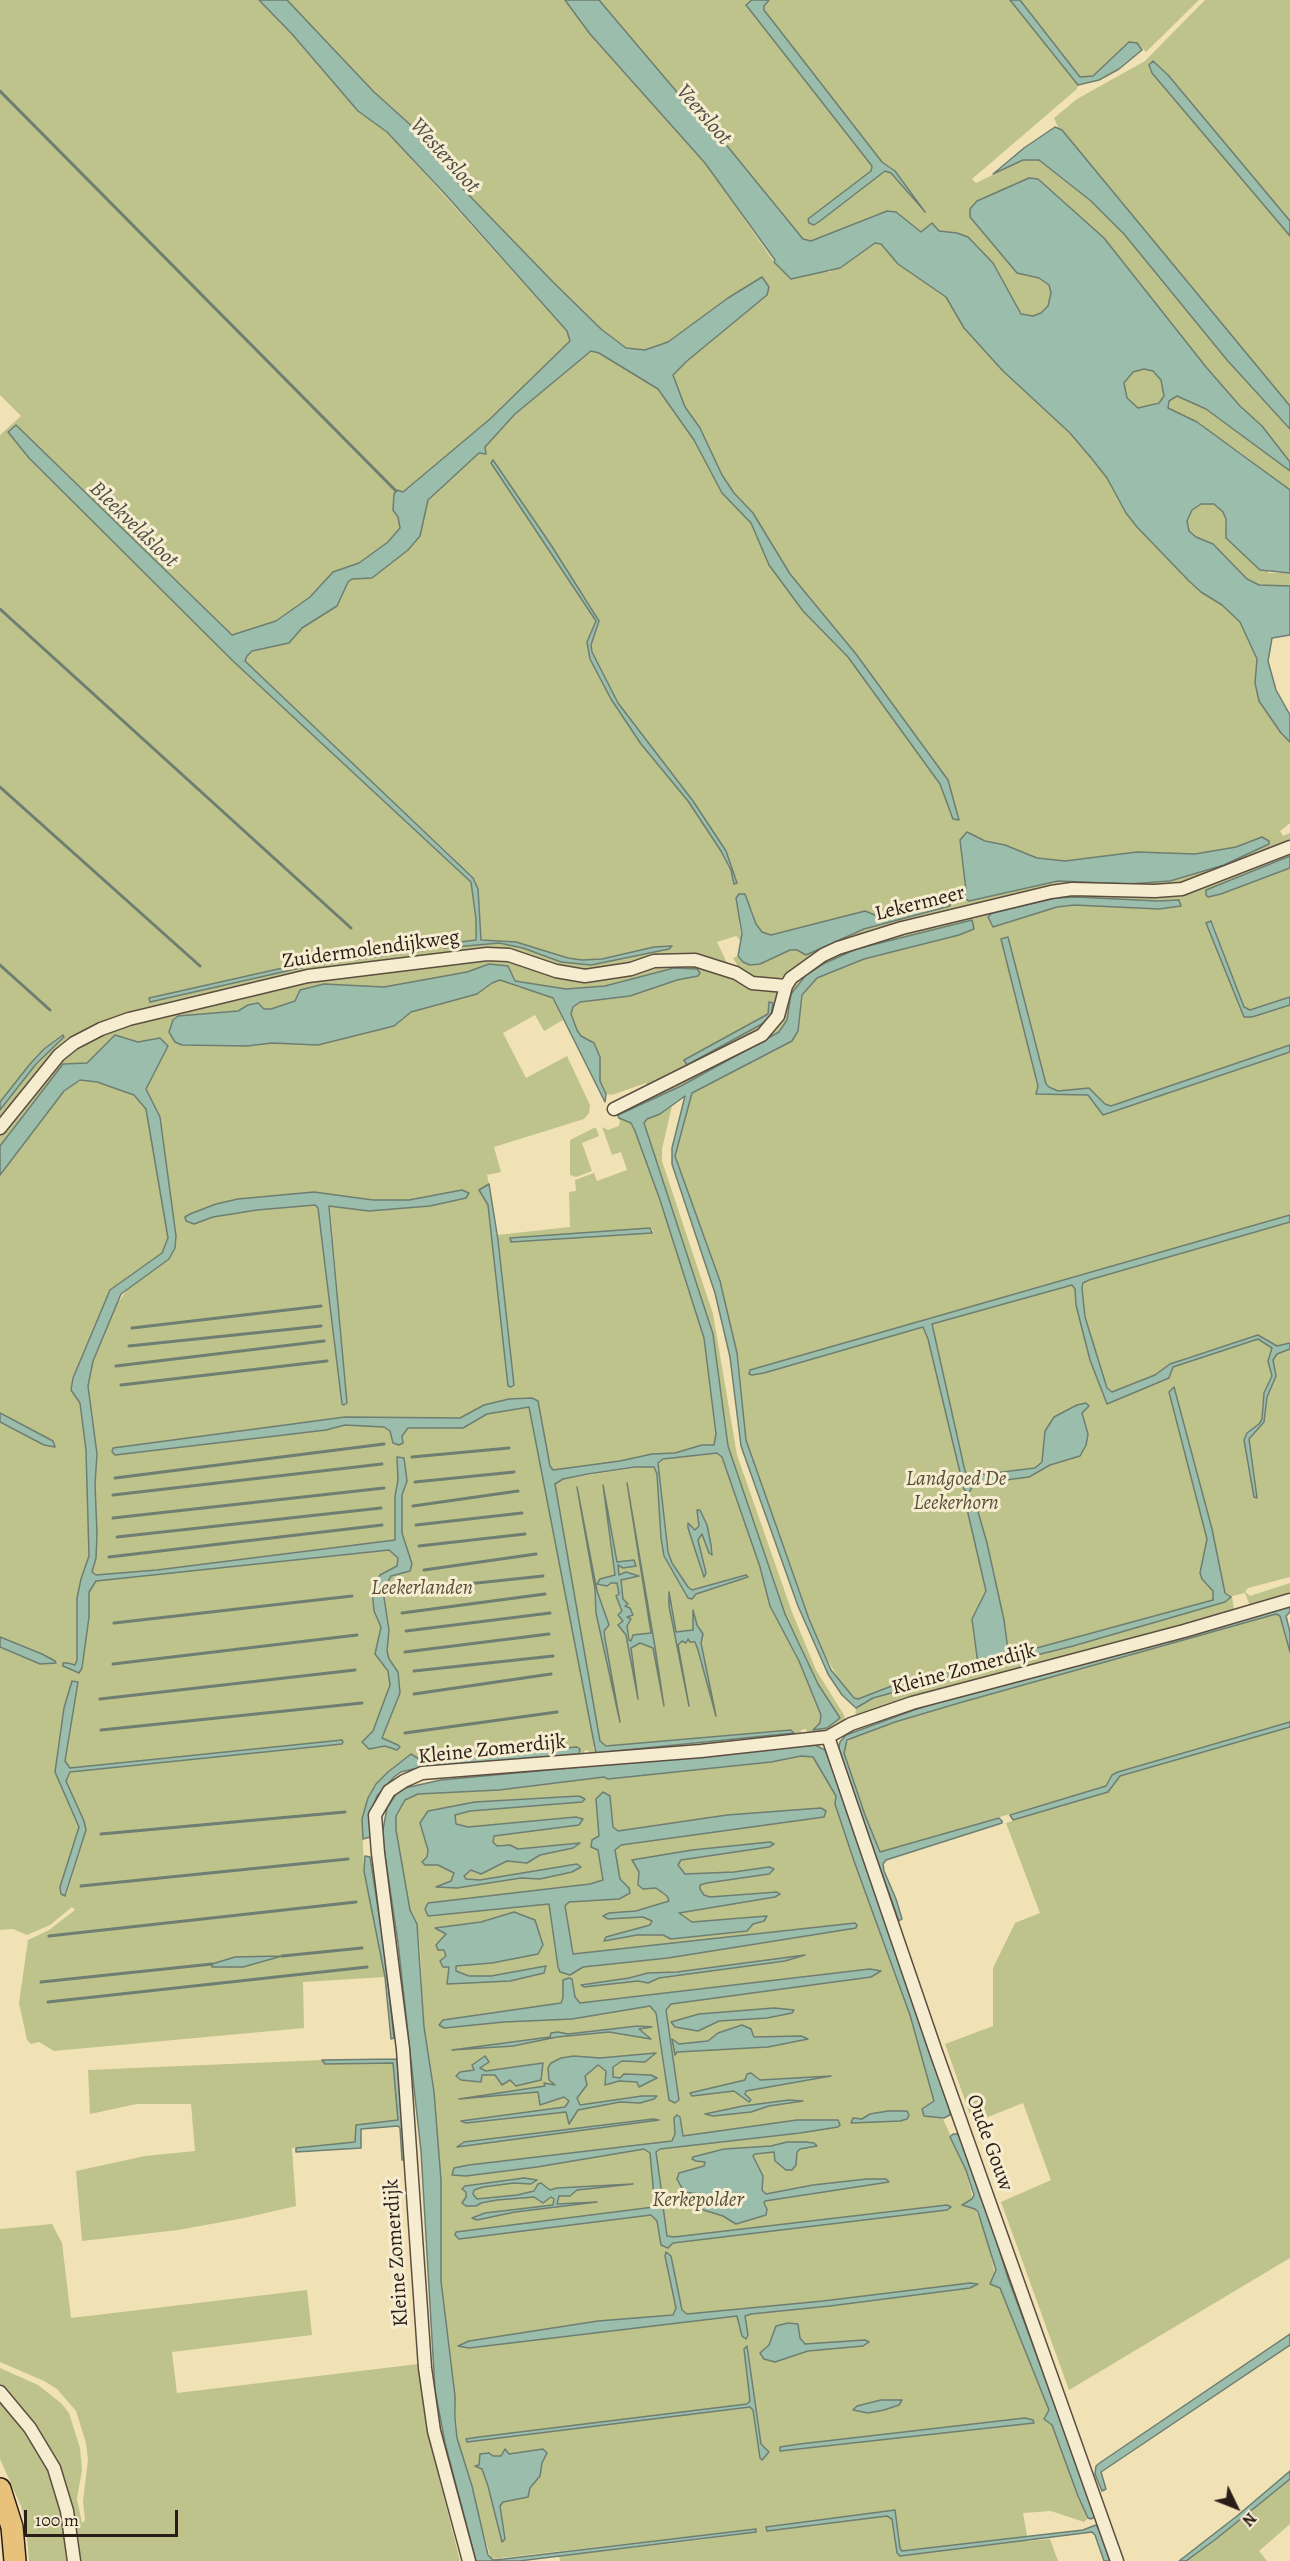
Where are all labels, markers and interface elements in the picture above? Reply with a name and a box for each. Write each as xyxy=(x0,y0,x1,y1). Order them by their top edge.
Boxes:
water label: Veersloot xyxy=(670,79,736,151)
water label: Westersloot xyxy=(403,113,485,199)
water label: Bleekveldsloot xyxy=(83,476,183,574)
street label: Lekermeer xyxy=(872,881,968,927)
street label: Zuidermolendijkweg xyxy=(281,925,461,975)
park label: Landgoed De Leekerhorn xyxy=(906,1467,1006,1517)
park label: Leekerlanden xyxy=(371,1576,473,1602)
street label: Kleine Zomerdijk xyxy=(889,1639,1039,1701)
street label: Kleine Zomerdijk xyxy=(417,1730,567,1770)
street label: Oude Gouw xyxy=(960,2091,1018,2195)
street label: Kleine Zomerdijk xyxy=(379,2178,415,2328)
park label: Kerkepolder xyxy=(652,2188,744,2214)
north arrow xyxy=(1206,2477,1266,2537)
scale bar xyxy=(27,2498,182,2536)
text: 100 m xyxy=(35,2508,79,2532)
text: N xyxy=(1237,2508,1261,2531)

